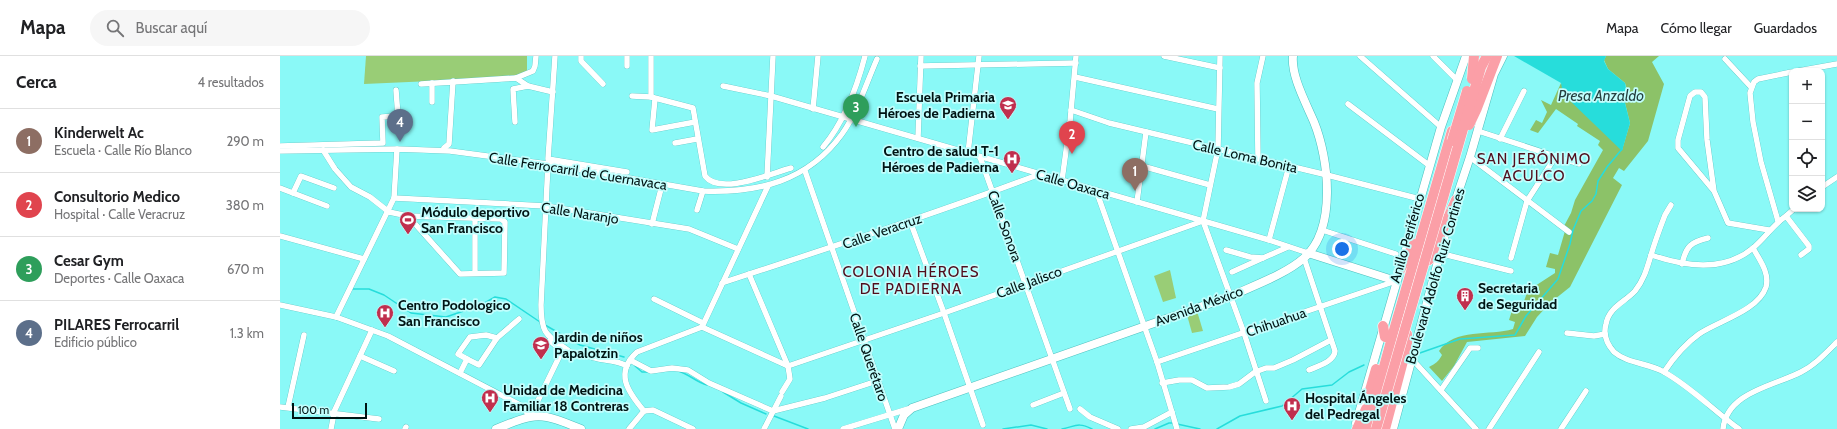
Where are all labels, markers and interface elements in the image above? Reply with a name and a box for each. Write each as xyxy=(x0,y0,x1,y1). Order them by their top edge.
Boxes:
search box xyxy=(90,10,370,46)
text: Mapa xyxy=(20,16,66,39)
icon: search xyxy=(104,17,126,39)
text: Buscar aquí xyxy=(136,19,207,37)
text: Mapa xyxy=(1606,19,1639,37)
text: Cómo llegar xyxy=(1661,19,1732,37)
text: Guardados xyxy=(1754,19,1817,37)
map controls xyxy=(1789,68,1825,212)
button: + xyxy=(1789,68,1825,104)
text: Cerca xyxy=(16,72,57,92)
text: 4 resultados xyxy=(197,74,264,90)
water label: Presa Anzaldo xyxy=(1558,87,1644,105)
place label: Escuela Primaria Héroes de Padierna xyxy=(878,88,995,122)
pin: 3 xyxy=(843,94,869,127)
school or university icon: Escuela Primaria Héroes de Padierna xyxy=(998,95,1018,120)
button: − xyxy=(1789,104,1825,140)
pin: 4 xyxy=(387,109,413,142)
pin: 2 xyxy=(1059,121,1085,154)
text: Kinderwelt Ac xyxy=(54,124,144,142)
text: 1 xyxy=(27,133,31,149)
text: 290 m xyxy=(226,133,264,149)
street label: Calle Loma Bonita xyxy=(1191,135,1300,177)
button: locate xyxy=(1789,140,1825,176)
text: Escuela · Calle Río Blanco xyxy=(54,142,192,158)
place label: Centro de salud T-1 Héroes de Padierna xyxy=(882,142,999,176)
street label: Calle Ferrocarril de Cuernavaca xyxy=(488,148,669,194)
hospital icon: Centro de salud T-1 Héroes de Padierna xyxy=(1002,149,1022,174)
district label: SAN JERÓNIMO ACULCO xyxy=(1477,149,1591,185)
pin: 1 xyxy=(1122,158,1148,191)
street label: Calle Oaxaca xyxy=(1034,165,1112,203)
button: layers xyxy=(1789,176,1825,212)
street label: Boulevard Adolfo Ruiz Cortines xyxy=(1401,186,1469,366)
text: Consultorio Medico xyxy=(54,188,180,206)
street label: Calle Sonora xyxy=(984,188,1026,264)
street label: Anillo Periférico xyxy=(1386,191,1428,285)
text: 2 xyxy=(26,197,32,213)
text: 380 m xyxy=(226,197,264,213)
street label: Calle Naranjo xyxy=(540,198,620,228)
place label: Módulo deportivo San Francisco xyxy=(421,203,530,237)
text: Hospital · Calle Veracruz xyxy=(54,206,185,222)
street label: Calle Veracruz xyxy=(840,209,924,253)
sports icon: Módulo deportivo San Francisco xyxy=(398,210,418,235)
your location xyxy=(1332,239,1352,259)
text: Cesar Gym xyxy=(54,252,124,270)
text: 3 xyxy=(25,261,33,277)
text: 670 m xyxy=(227,261,264,277)
district label: COLONIA HÉROES DE PADIERNA xyxy=(843,262,979,298)
street label: Calle Jalisco xyxy=(994,262,1064,302)
text: Deportes · Calle Oaxaca xyxy=(54,270,184,286)
place label: Secretaria de Seguridad xyxy=(1478,279,1557,313)
street label: Avenida México xyxy=(1153,282,1246,330)
building icon: Secretaria de Seguridad xyxy=(1455,286,1475,311)
place label: Centro Podologico San Francisco xyxy=(398,296,510,330)
hospital icon: Centro Podologico San Francisco xyxy=(375,303,395,328)
street label: Chihuahua xyxy=(1244,303,1309,341)
street label: Calle Querétaro xyxy=(845,310,893,404)
text: PILARES Ferrocarril xyxy=(54,316,179,334)
text: 4 xyxy=(25,325,33,341)
text: 1.3 km xyxy=(230,325,264,341)
place label: Jardin de niños Papalotzin xyxy=(553,328,643,362)
text: Edificio público xyxy=(54,334,137,350)
school or university icon: Jardin de niños Papalotzin xyxy=(531,335,551,360)
place label: Unidad de Medicina Familiar 18 Contreras xyxy=(503,381,629,415)
hospital icon: Unidad de Medicina Familiar 18 Contreras xyxy=(480,388,500,413)
place label: Hospital Ángeles del Pedregal xyxy=(1305,389,1406,423)
hospital icon: Hospital Ángeles del Pedregal xyxy=(1282,396,1302,421)
scale bar xyxy=(292,401,367,420)
text: 100 m xyxy=(298,403,329,417)

